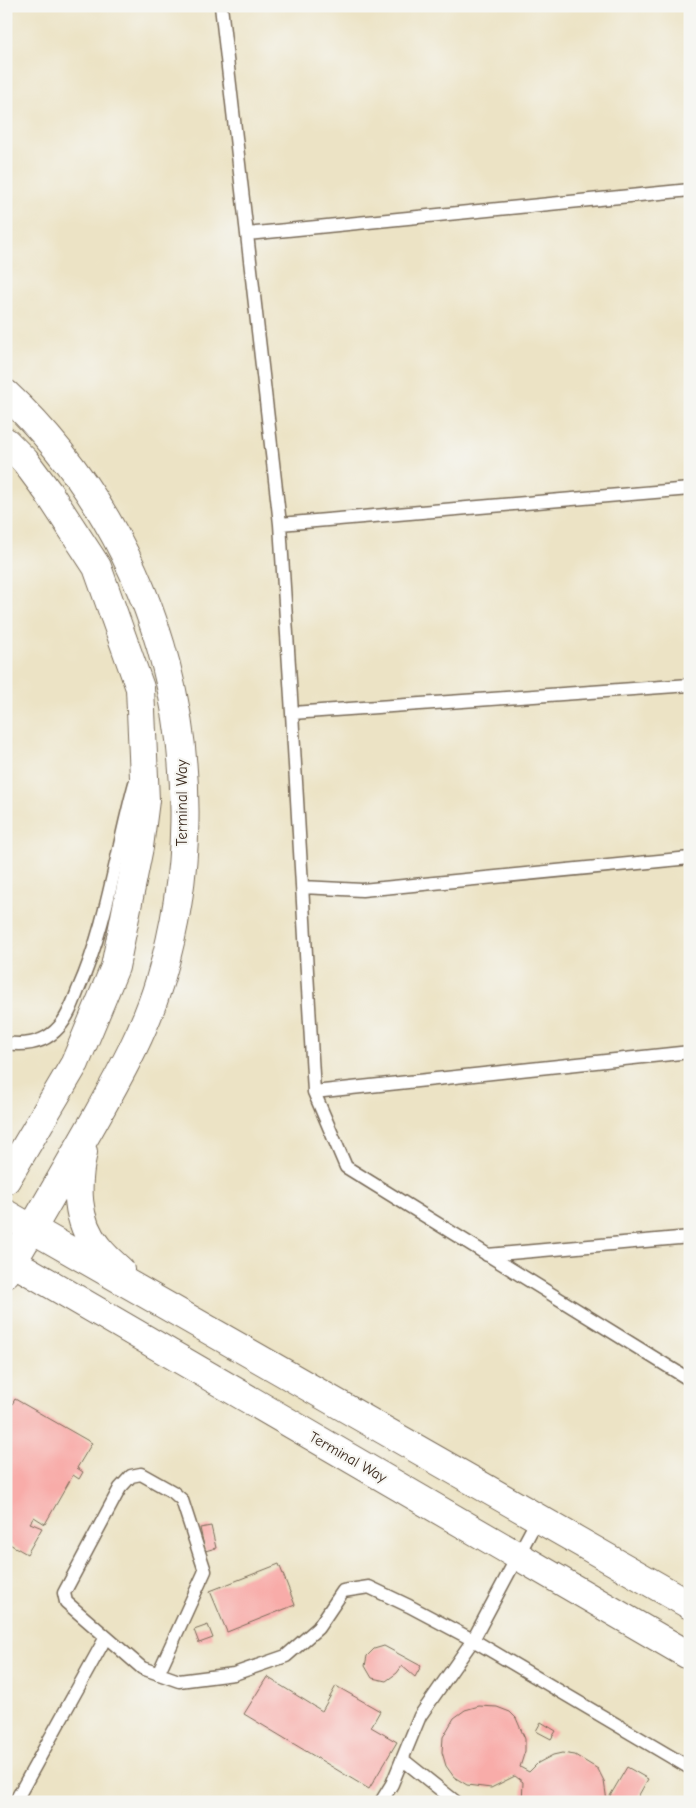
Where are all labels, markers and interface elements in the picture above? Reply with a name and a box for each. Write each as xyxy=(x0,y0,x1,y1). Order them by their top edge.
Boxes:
street label: Terminal Way xyxy=(173,759,191,846)
street label: Terminal Way xyxy=(306,1428,390,1487)

